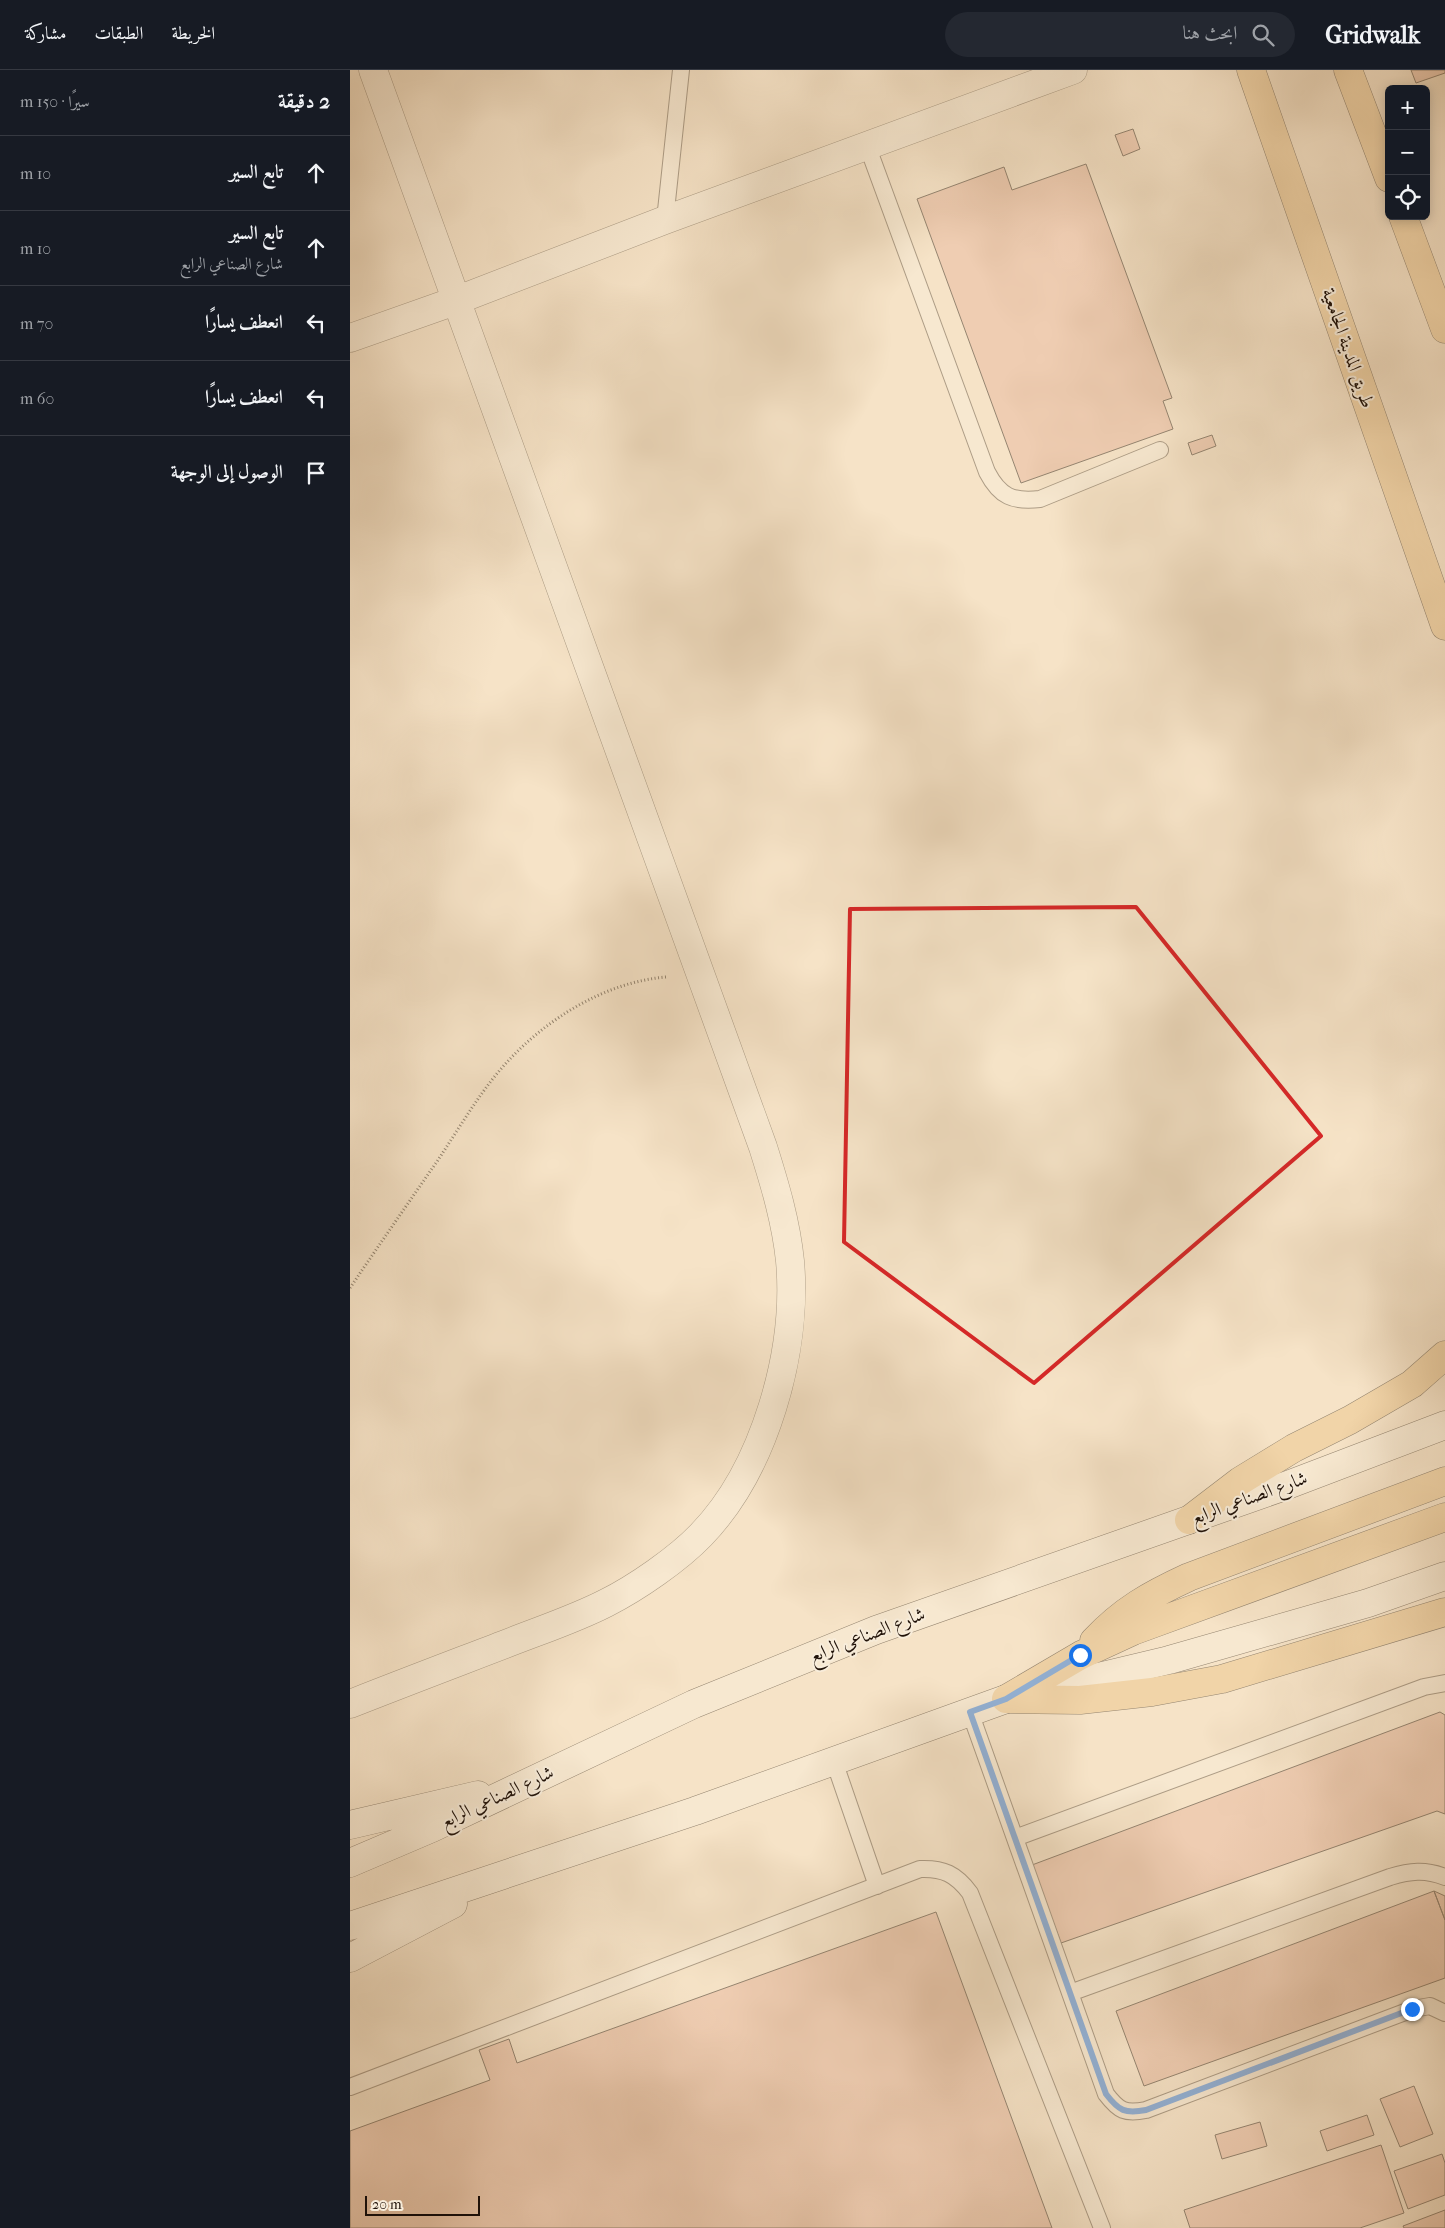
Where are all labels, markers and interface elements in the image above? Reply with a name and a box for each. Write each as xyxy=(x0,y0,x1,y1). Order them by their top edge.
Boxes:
search box xyxy=(945,12,1295,57)
icon: search xyxy=(1249,21,1277,49)
text: Gridwalk xyxy=(1325,21,1420,49)
text: ابحث هنا xyxy=(1183,22,1237,44)
text: مشاركة xyxy=(25,23,66,44)
text: الطبقات xyxy=(94,23,143,44)
text: الخريطة xyxy=(171,23,215,44)
map controls xyxy=(1385,85,1430,220)
button: + xyxy=(1385,85,1430,130)
text: 2 دقيقة xyxy=(278,89,330,113)
text: سيرًا · 150 m xyxy=(20,92,90,111)
button: − xyxy=(1385,130,1430,175)
icon: ahead xyxy=(302,159,330,187)
text: تابع السير xyxy=(229,161,283,183)
text: 10 m xyxy=(20,164,51,183)
button: locate xyxy=(1385,175,1430,220)
text: تابع السير xyxy=(229,222,283,244)
icon: ahead xyxy=(302,234,330,262)
text: 10 m xyxy=(20,239,51,258)
text: شارع الصناعي الرابع xyxy=(180,254,283,273)
street label: طريق المدينة الجامعية xyxy=(1316,285,1379,411)
icon: left xyxy=(302,309,330,337)
text: انعطف يسارًا xyxy=(205,311,283,333)
text: 70 m xyxy=(20,314,53,333)
icon: left xyxy=(302,384,330,412)
text: انعطف يسارًا xyxy=(205,386,283,408)
text: 60 m xyxy=(20,389,54,408)
icon: arrive xyxy=(302,459,330,487)
text: الوصول إلى الوجهة xyxy=(171,461,283,483)
street label: شارع الصناعي الرابع xyxy=(1188,1467,1312,1535)
street label: شارع الصناعي الرابع xyxy=(806,1603,930,1673)
route start xyxy=(1069,1644,1092,1667)
street label: شارع الصناعي الرابع xyxy=(437,1761,560,1838)
route end xyxy=(1401,1998,1424,2021)
scale bar xyxy=(365,2193,480,2216)
text: 20 m xyxy=(372,2196,402,2213)

